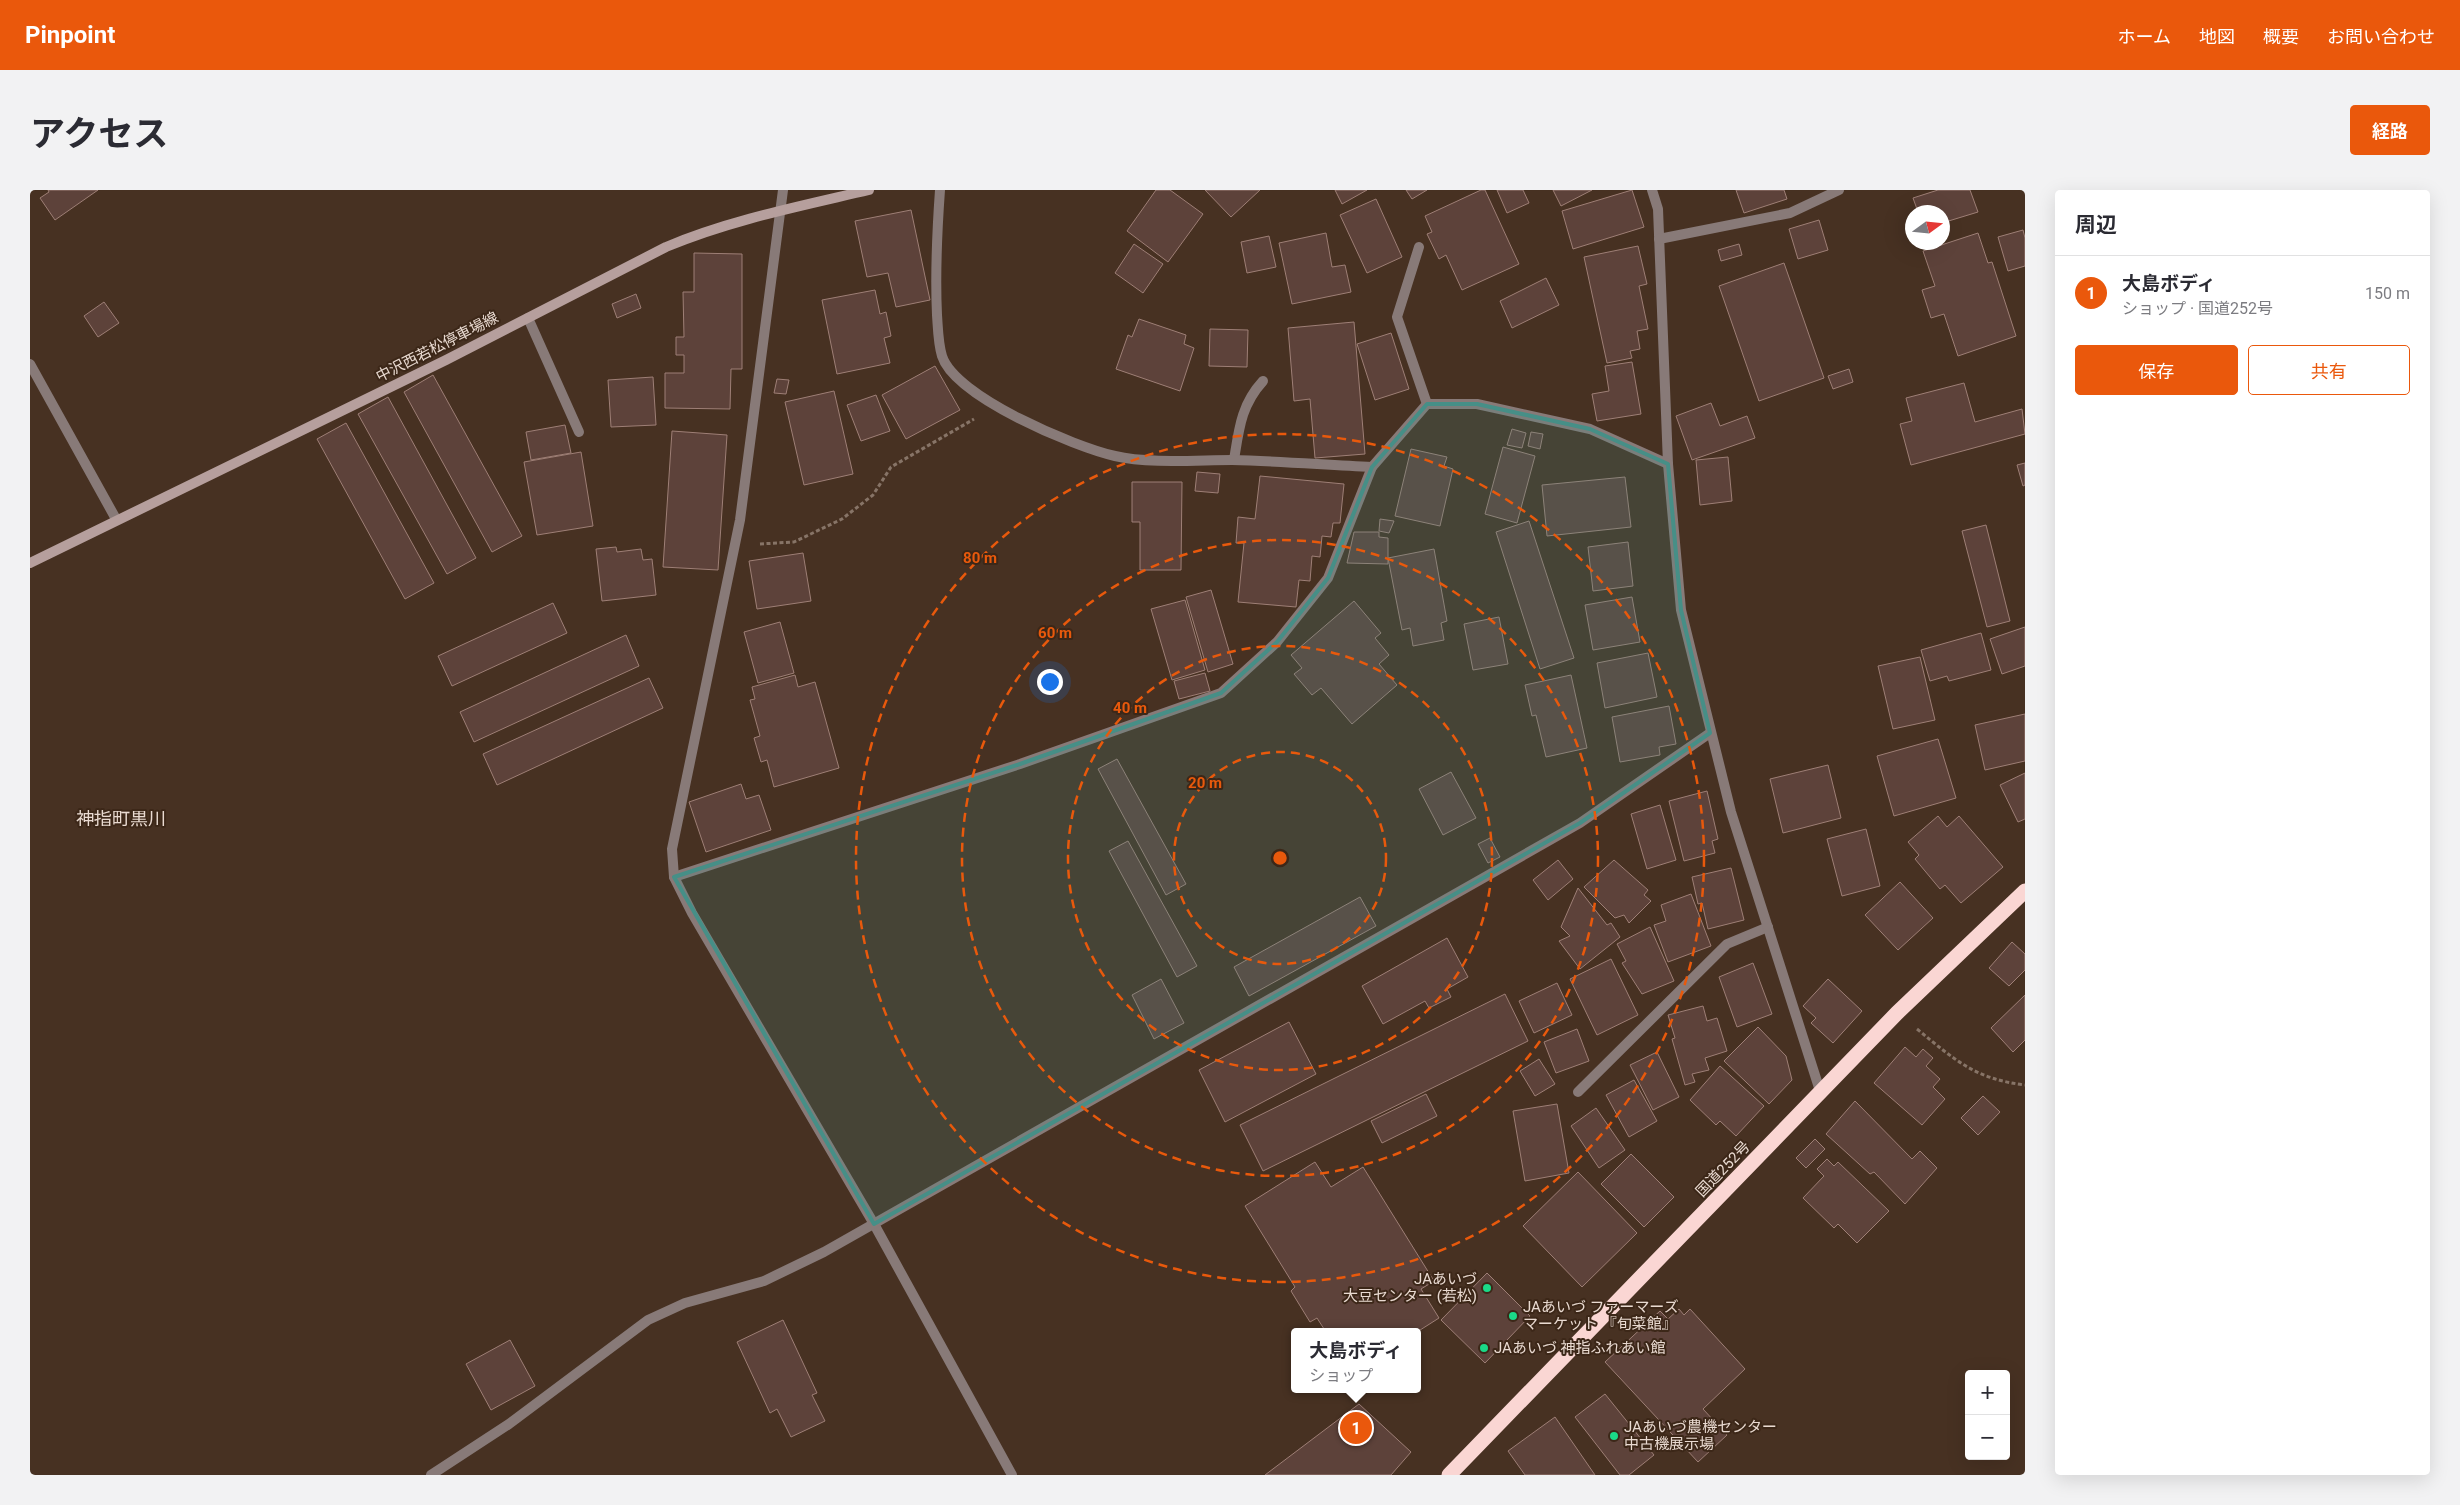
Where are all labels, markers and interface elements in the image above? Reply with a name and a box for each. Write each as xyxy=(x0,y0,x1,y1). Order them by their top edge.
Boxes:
text: Pinpoint xyxy=(25,21,115,49)
text: ホーム xyxy=(2118,26,2171,47)
text: 地図 xyxy=(2199,26,2235,47)
text: 概要 xyxy=(2263,26,2299,47)
text: お問い合わせ xyxy=(2327,26,2435,47)
button: 経路 xyxy=(2350,105,2430,155)
text: アクセス xyxy=(30,114,168,155)
north arrow xyxy=(1905,205,1950,250)
text: 周辺 xyxy=(2075,213,2117,237)
text: 大島ボディ xyxy=(2122,272,2216,295)
text: 1 xyxy=(2086,284,2096,303)
text: 150 m xyxy=(2365,284,2410,303)
text: ショップ · 国道252号 xyxy=(2122,299,2273,318)
street label: 中沢西若松停車場線 xyxy=(373,308,501,386)
button: 保存 xyxy=(2075,345,2238,395)
button: 共有 xyxy=(2248,345,2410,395)
text: 80 m xyxy=(963,549,997,567)
text: 60 m xyxy=(1038,624,1072,642)
your location xyxy=(1037,669,1063,695)
text: 40 m xyxy=(1113,699,1147,717)
text: 20 m xyxy=(1188,774,1222,792)
district label: 神指町黒川 xyxy=(76,808,166,829)
centre of rings xyxy=(1271,849,1289,867)
street label: 国道252号 xyxy=(1692,1137,1754,1201)
place label: JAあいづ 大豆センター (若松) xyxy=(1343,1270,1477,1305)
marker: JAあいづ 大豆センター (若松) xyxy=(1481,1282,1493,1294)
place label: JAあいづ ファーマーズ マーケット 『旬菜館』 xyxy=(1523,1298,1679,1333)
marker: JAあいづ ファーマーズ マーケット 『旬菜館』 xyxy=(1507,1310,1519,1322)
popup xyxy=(1291,1328,1421,1393)
text: 大島ボディ xyxy=(1309,1339,1403,1362)
place label: JAあいづ 神指ふれあい館 xyxy=(1494,1339,1666,1357)
marker: JAあいづ 神指ふれあい館 xyxy=(1478,1342,1490,1354)
text: ショップ xyxy=(1309,1366,1373,1385)
map controls xyxy=(1965,1370,2010,1460)
button: + xyxy=(1965,1370,2010,1415)
pin: 1 xyxy=(1340,1409,1372,1447)
button: − xyxy=(1965,1415,2010,1460)
place label: JAあいづ農機センター 中古機展示場 xyxy=(1624,1418,1777,1453)
marker: JAあいづ農機センター 中古機展示場 xyxy=(1608,1430,1620,1442)

